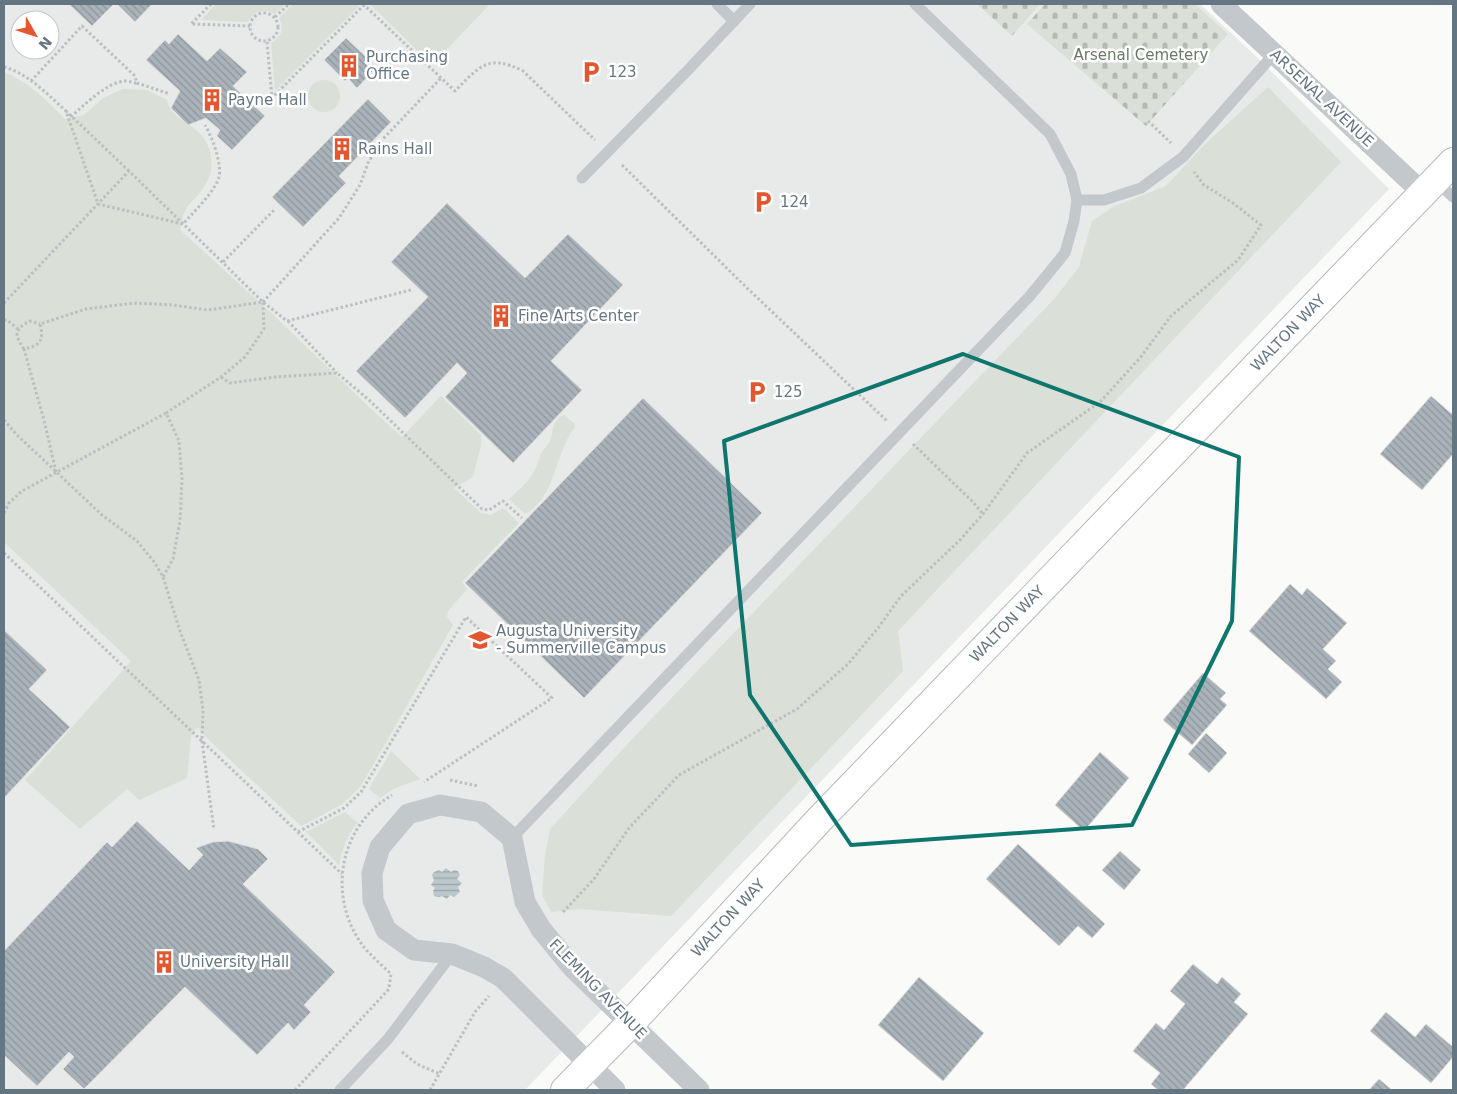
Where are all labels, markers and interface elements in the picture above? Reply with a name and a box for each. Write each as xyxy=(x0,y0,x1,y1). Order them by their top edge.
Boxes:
north arrow xyxy=(10,10,60,60)
text: N xyxy=(35,34,55,53)
street label: ARSENAL AVENUE xyxy=(1266,45,1378,151)
park label: Arsenal Cemetery xyxy=(1074,46,1209,64)
place label: Purchasing Office xyxy=(366,48,448,83)
building icon: Purchasing Office xyxy=(336,53,362,79)
parking icon: 123 xyxy=(578,59,604,85)
place label: 123 xyxy=(608,63,637,81)
building icon: Payne Hall xyxy=(199,87,225,113)
place label: Payne Hall xyxy=(228,91,307,109)
building icon: Rains Hall xyxy=(329,136,355,162)
place label: Rains Hall xyxy=(358,140,432,158)
parking icon: 124 xyxy=(750,189,776,215)
place label: 124 xyxy=(780,193,809,211)
street label: WALTON WAY xyxy=(1247,290,1330,375)
building icon: Fine Arts Center xyxy=(488,303,514,329)
place label: Fine Arts Center xyxy=(518,307,639,325)
parking icon: 125 xyxy=(744,379,770,405)
place label: 125 xyxy=(774,383,803,401)
street label: WALTON WAY xyxy=(966,581,1049,666)
place label: Augusta University - Summerville Campus xyxy=(496,622,667,657)
school or university icon: Augusta University - Summerville Campus xyxy=(467,627,493,653)
street label: WALTON WAY xyxy=(687,875,769,961)
street label: FLEMING AVENUE xyxy=(546,935,650,1043)
building icon: University Hall xyxy=(151,949,177,975)
place label: University Hall xyxy=(180,953,289,971)

